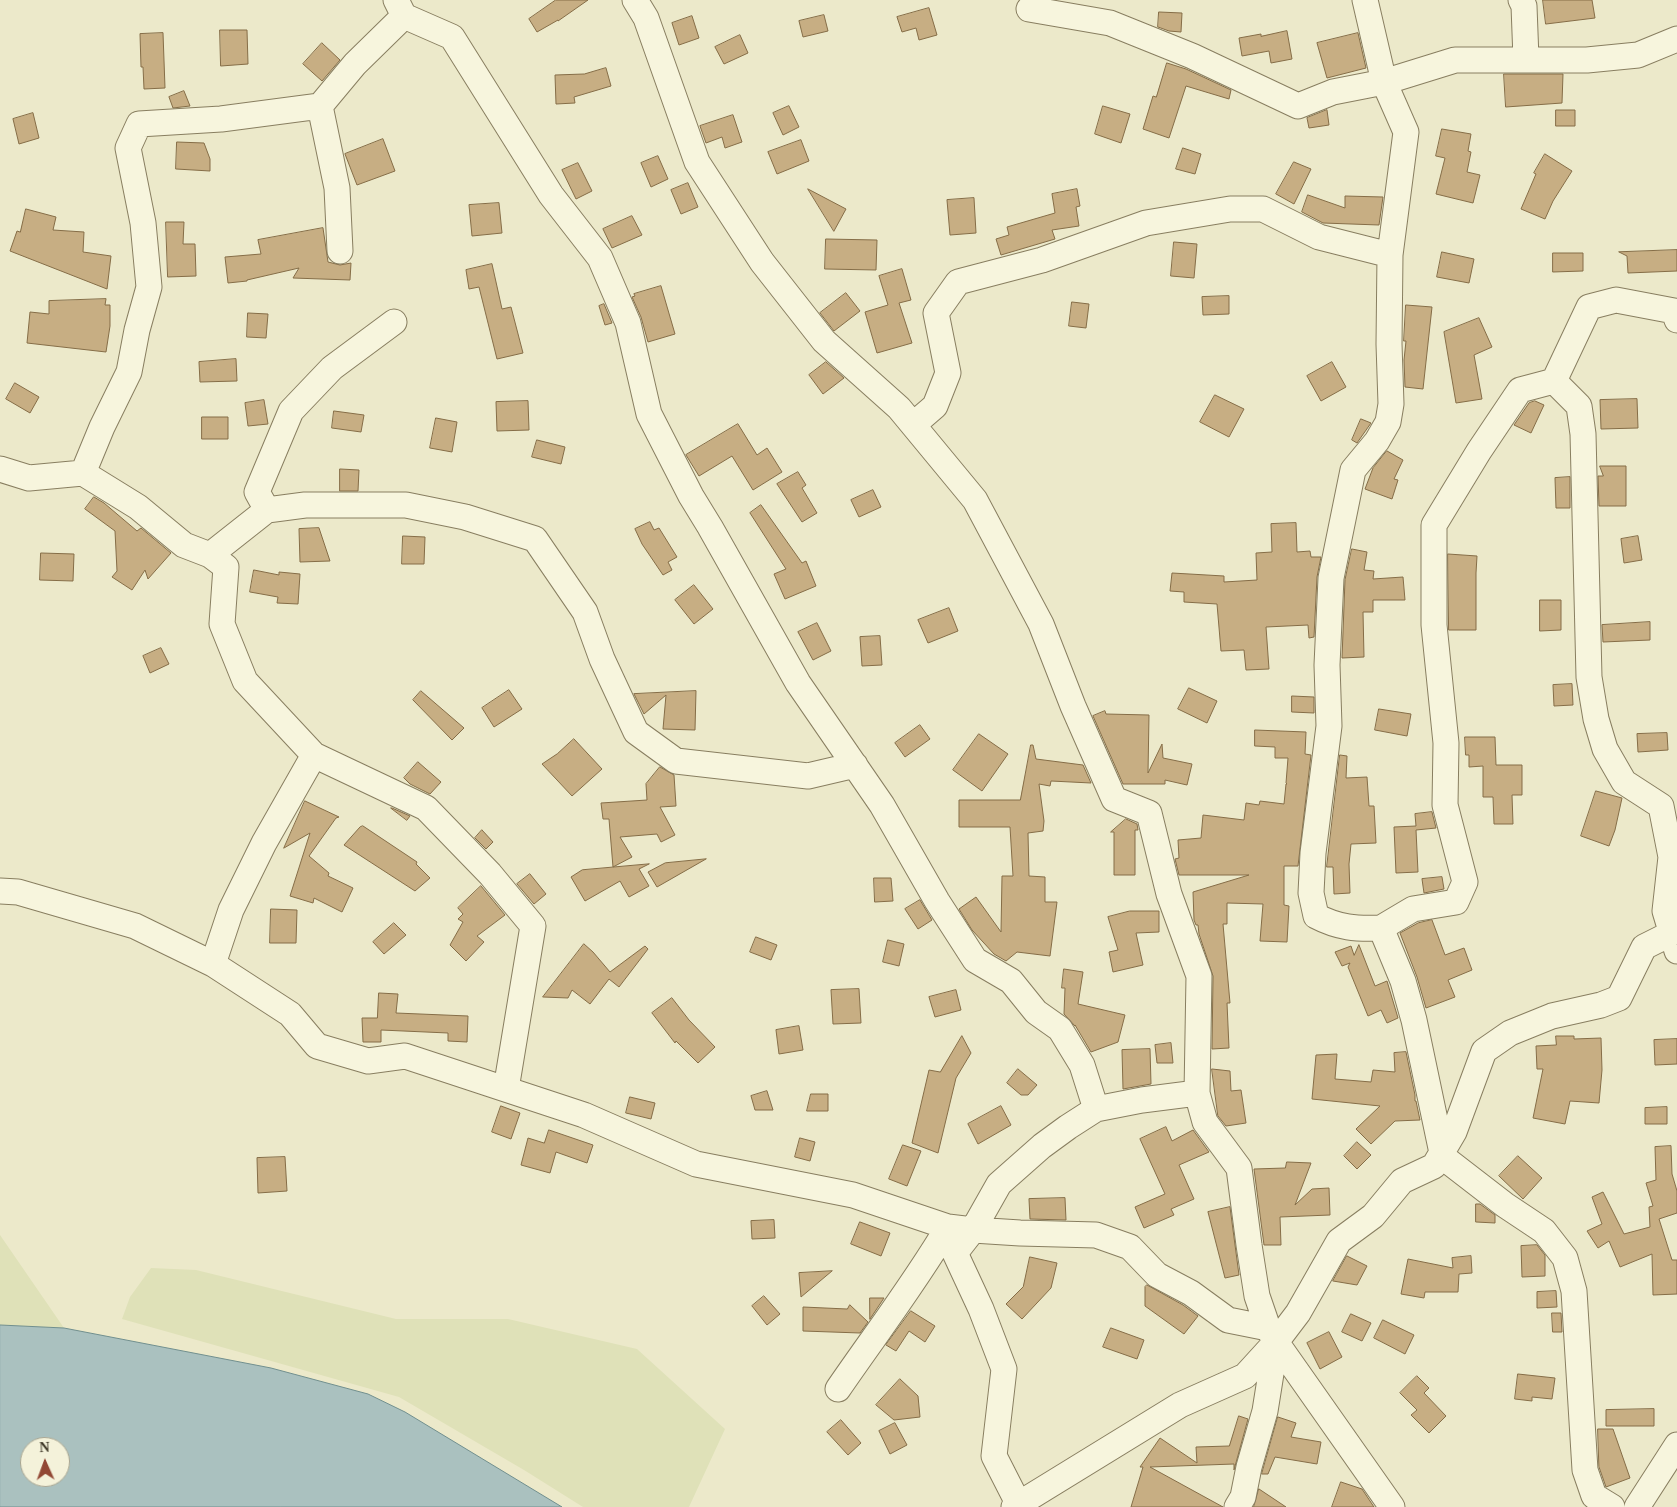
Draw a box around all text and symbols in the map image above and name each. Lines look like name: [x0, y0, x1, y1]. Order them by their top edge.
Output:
north arrow: [20, 1437, 70, 1487]
text: N: [39, 1440, 50, 1455]

